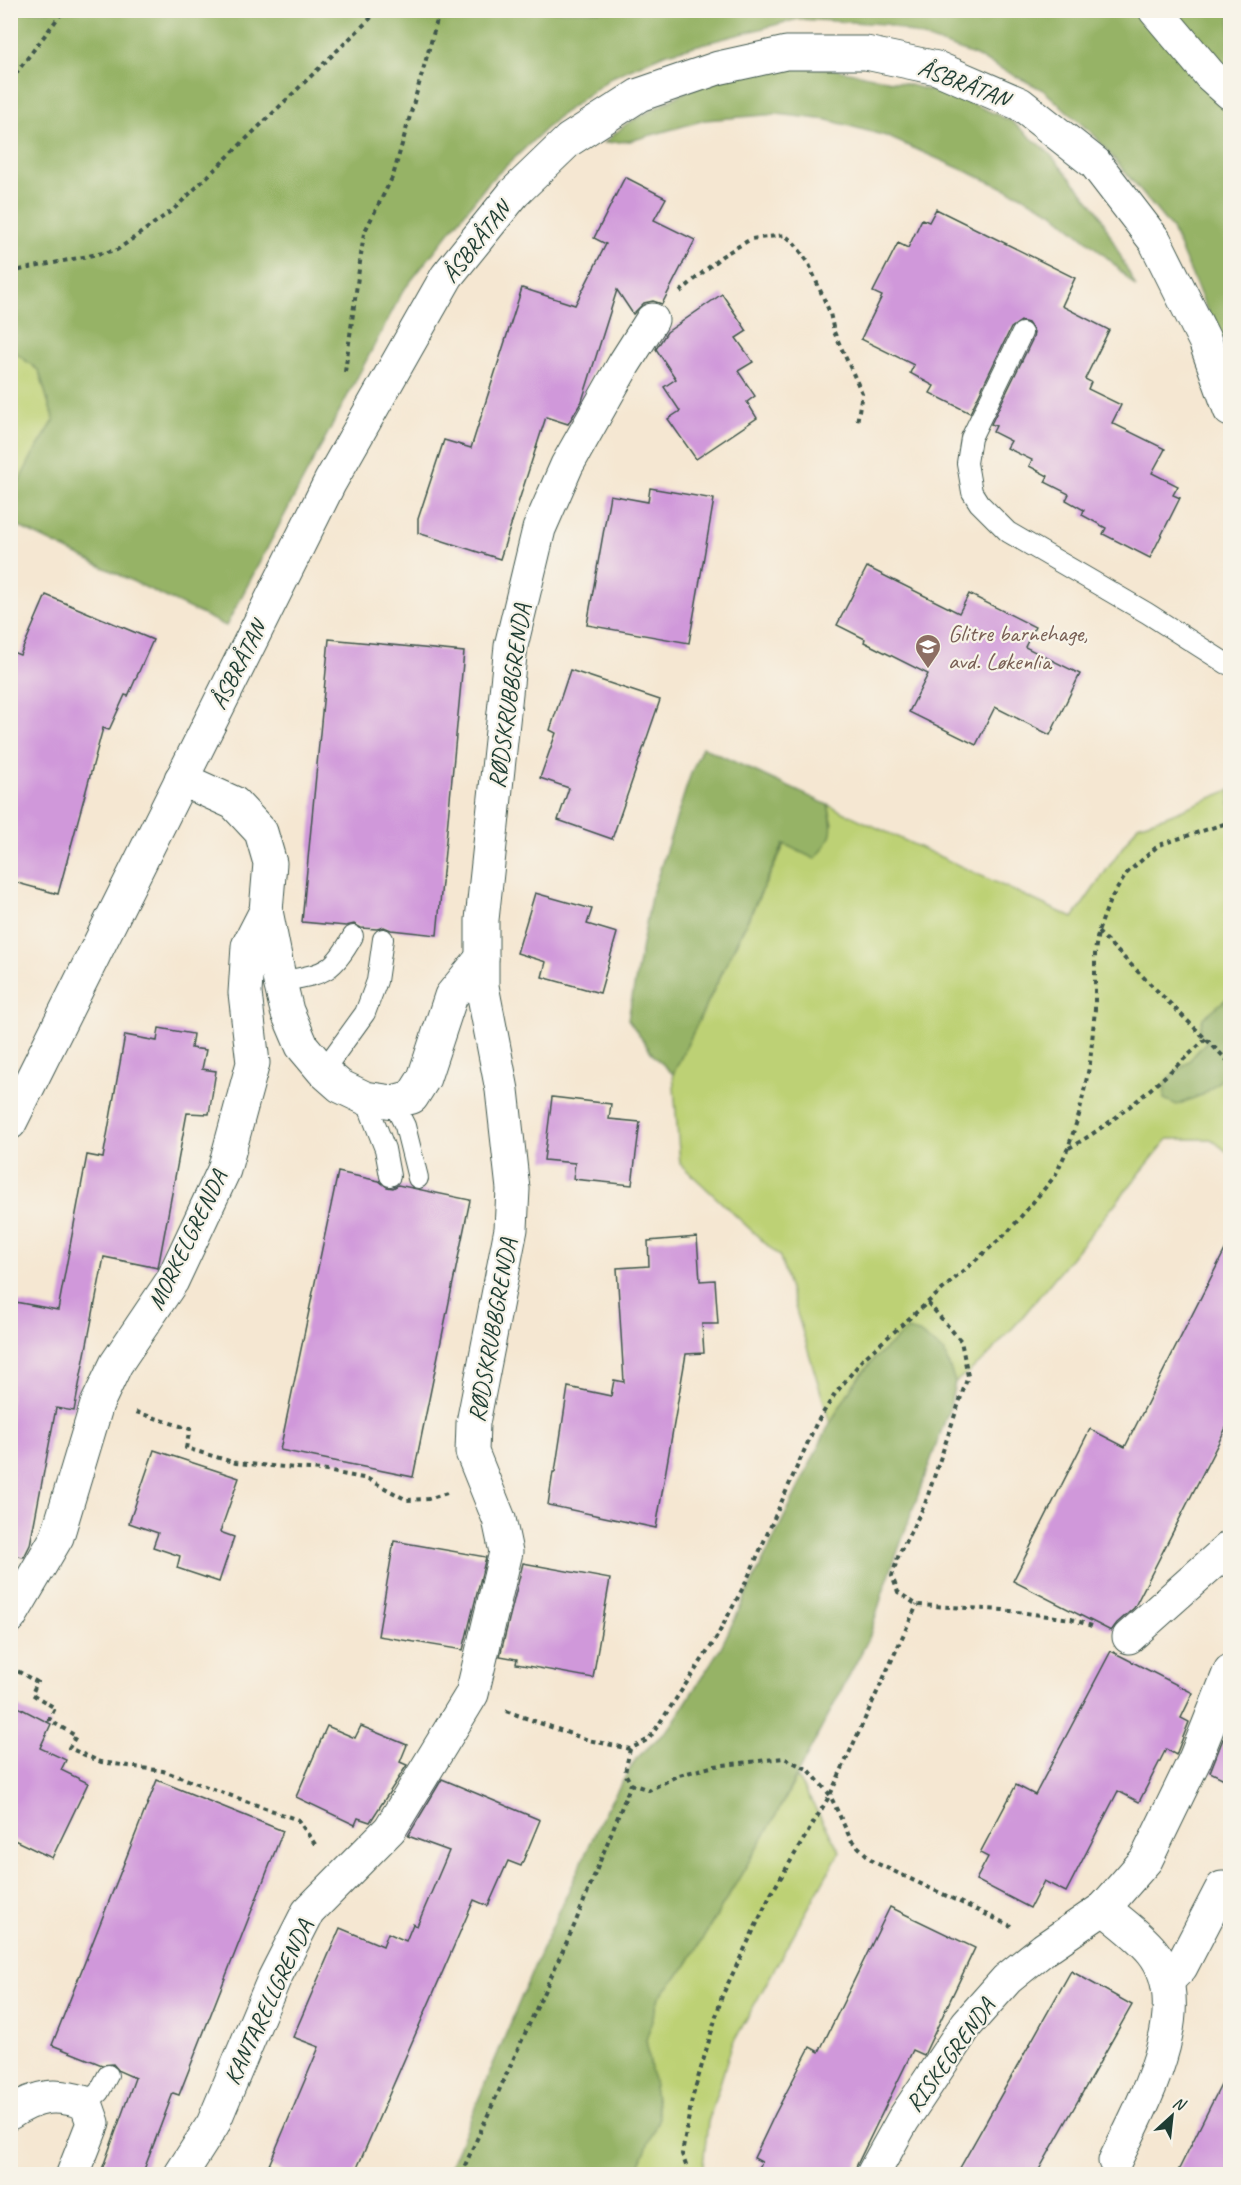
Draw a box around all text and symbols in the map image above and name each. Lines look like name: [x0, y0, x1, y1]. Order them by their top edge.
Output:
street label: ÅSBRÅTAN: [914, 52, 1017, 115]
street label: ÅSBRÅTAN: [435, 193, 519, 289]
street label: RØDSKRUBBGRENDA: [481, 601, 537, 790]
street label: ÅSBRÅTAN: [203, 613, 274, 714]
place label: Glitre barnehage, avd. Løkenlia: [948, 618, 1088, 676]
school or university icon: Glitre barnehage, avd. Løkenlia: [913, 632, 943, 670]
street label: MORKELGRENDA: [140, 1164, 234, 1315]
street label: RØDSKRUBBGRENDA: [461, 1235, 523, 1424]
street label: KANTARELLGRENDA: [217, 1914, 320, 2089]
street label: RISKEGRENDA: [899, 1991, 1002, 2118]
north arrow: [1142, 2086, 1202, 2146]
text: N: [1169, 2092, 1190, 2116]

